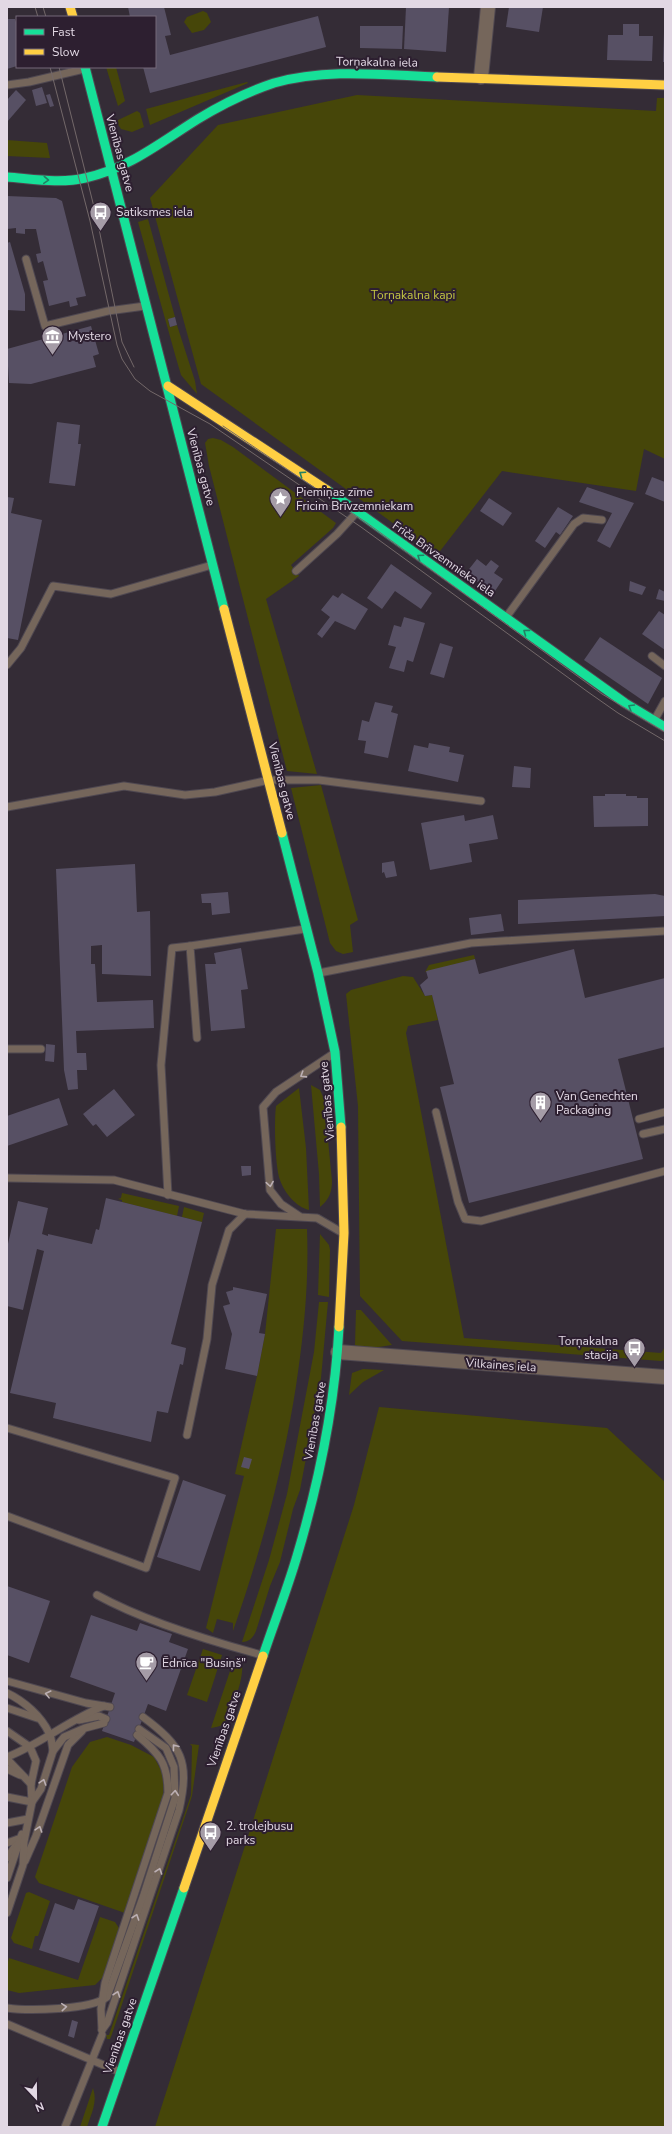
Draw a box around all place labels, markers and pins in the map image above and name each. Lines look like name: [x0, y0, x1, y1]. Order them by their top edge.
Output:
bus stop icon: Satiksmes iela: [87, 199, 113, 232]
place label: Satiksmes iela: [116, 204, 193, 220]
museum icon: Mystero: [40, 323, 66, 356]
place label: Mystero: [68, 328, 112, 344]
place label: Piemiņas zīme Fricim Brīvzemniekam: [296, 484, 413, 514]
place icon: Piemiņas zīme Fricim Brīvzemniekam: [267, 486, 293, 519]
place label: Van Genechten Packaging: [555, 1088, 638, 1118]
building icon: Van Genechten Packaging: [528, 1090, 554, 1123]
place label: Torņakalna stacija: [559, 1333, 618, 1363]
bus stop icon: Torņakalna stacija: [621, 1335, 647, 1368]
cafe icon: Ēdnīca "Busiņš": [134, 1650, 160, 1683]
place label: Ēdnīca "Busiņš": [162, 1655, 246, 1671]
place label: 2. trolejbusu parks: [226, 1818, 293, 1848]
bus stop icon: 2. trolejbusu parks: [198, 1820, 224, 1853]

